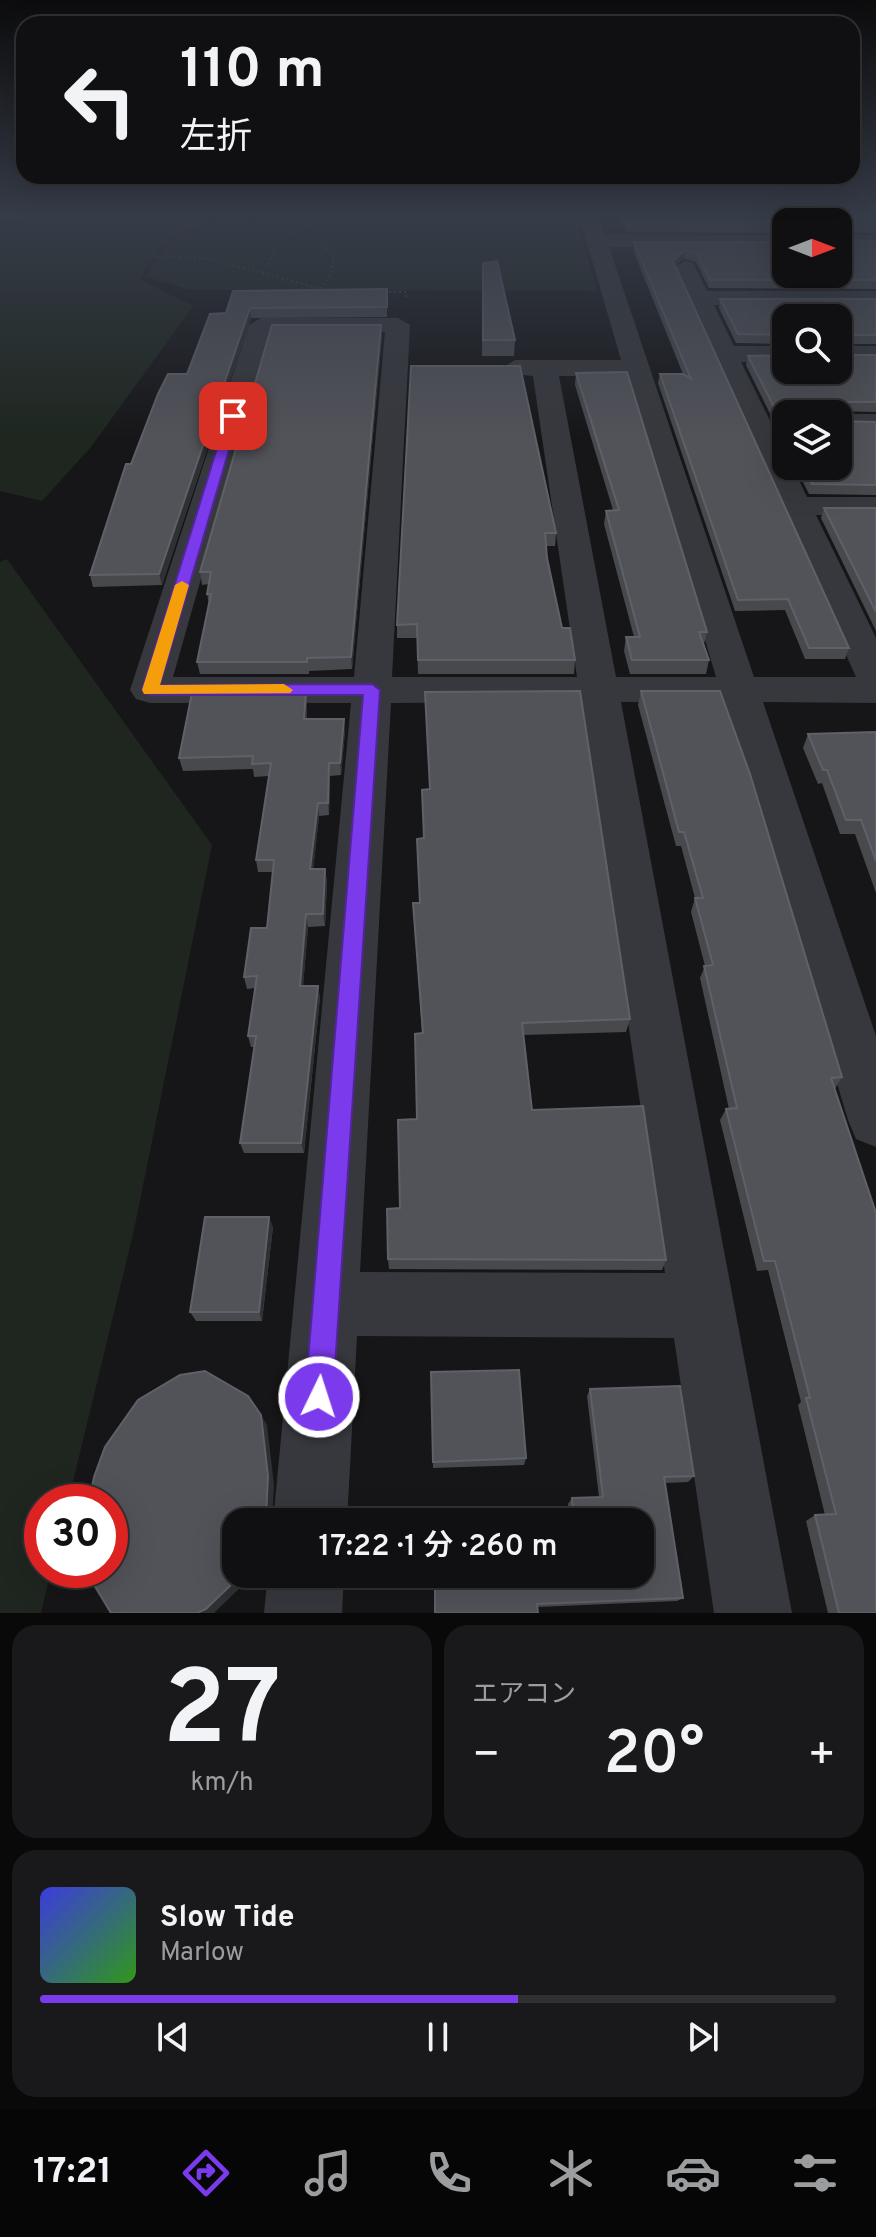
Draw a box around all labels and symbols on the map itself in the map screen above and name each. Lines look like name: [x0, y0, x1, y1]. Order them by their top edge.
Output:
north arrow: [772, 208, 852, 288]
pin: [199, 382, 267, 450]
position arrow: [277, 1355, 361, 1439]
speed limit sign: 30: [24, 1484, 128, 1588]

